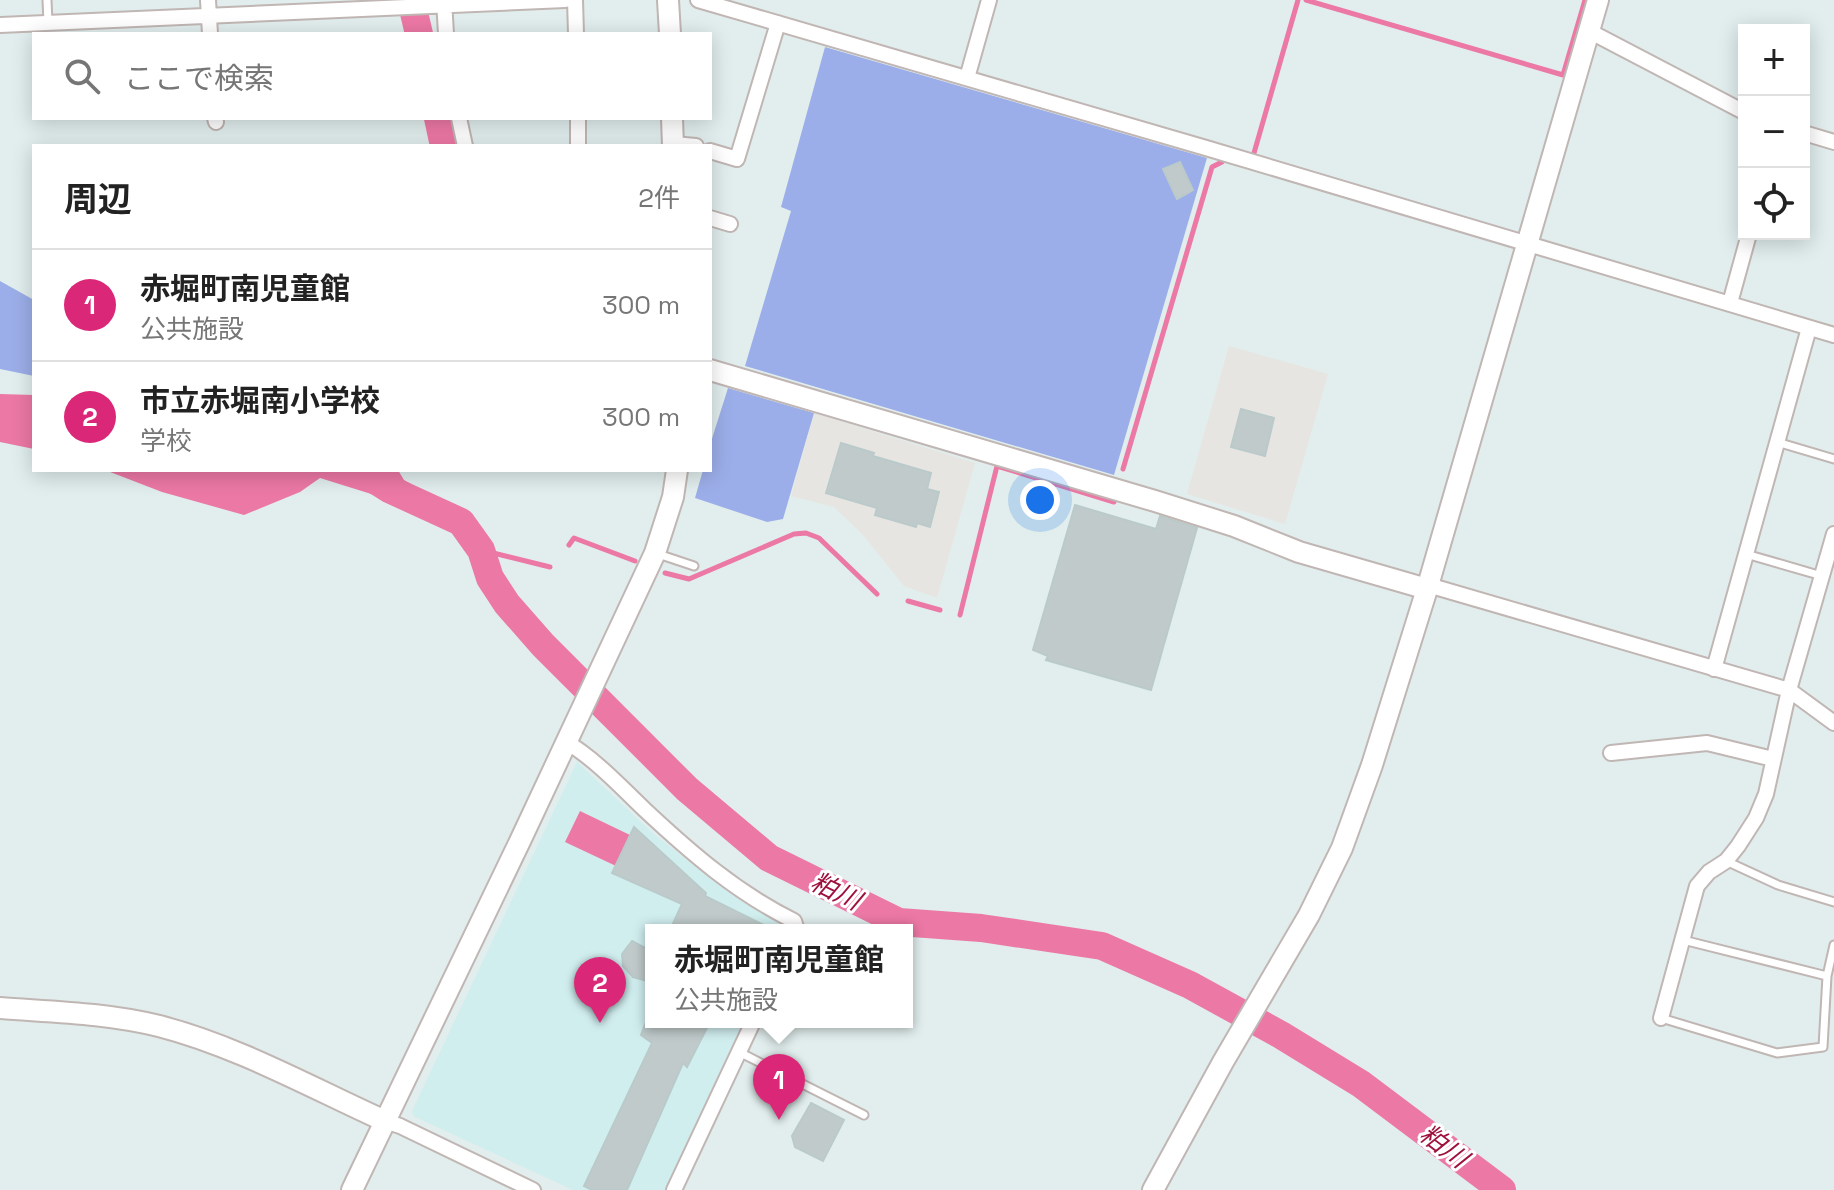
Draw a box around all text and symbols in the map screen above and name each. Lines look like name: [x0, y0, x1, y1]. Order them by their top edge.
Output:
map controls: [1738, 24, 1810, 240]
button: +: [1738, 24, 1810, 96]
search box: [32, 32, 712, 120]
icon: search: [60, 54, 104, 98]
text: ここで検索: [124, 59, 274, 98]
button: −: [1738, 96, 1810, 168]
button: locate: [1738, 168, 1810, 240]
text: 周辺: [64, 178, 132, 221]
text: 2件: [638, 181, 680, 215]
text: 赤堀町南児童館: [140, 269, 350, 308]
text: 1: [84, 288, 96, 322]
text: 300 m: [602, 288, 680, 322]
text: 公共施設: [140, 312, 244, 346]
text: 市立赤堀南小学校: [140, 381, 380, 420]
text: 2: [82, 400, 98, 434]
text: 300 m: [602, 400, 680, 434]
text: 学校: [140, 424, 192, 458]
your location: [1020, 480, 1060, 520]
water label: 粕川: [805, 864, 870, 919]
popup: [645, 924, 913, 1028]
text: 赤堀町南児童館: [674, 940, 884, 979]
pin: 2: [574, 957, 626, 1023]
text: 公共施設: [674, 983, 778, 1017]
pin: 1: [753, 1054, 805, 1120]
water label: 粕川: [1413, 1117, 1477, 1177]

